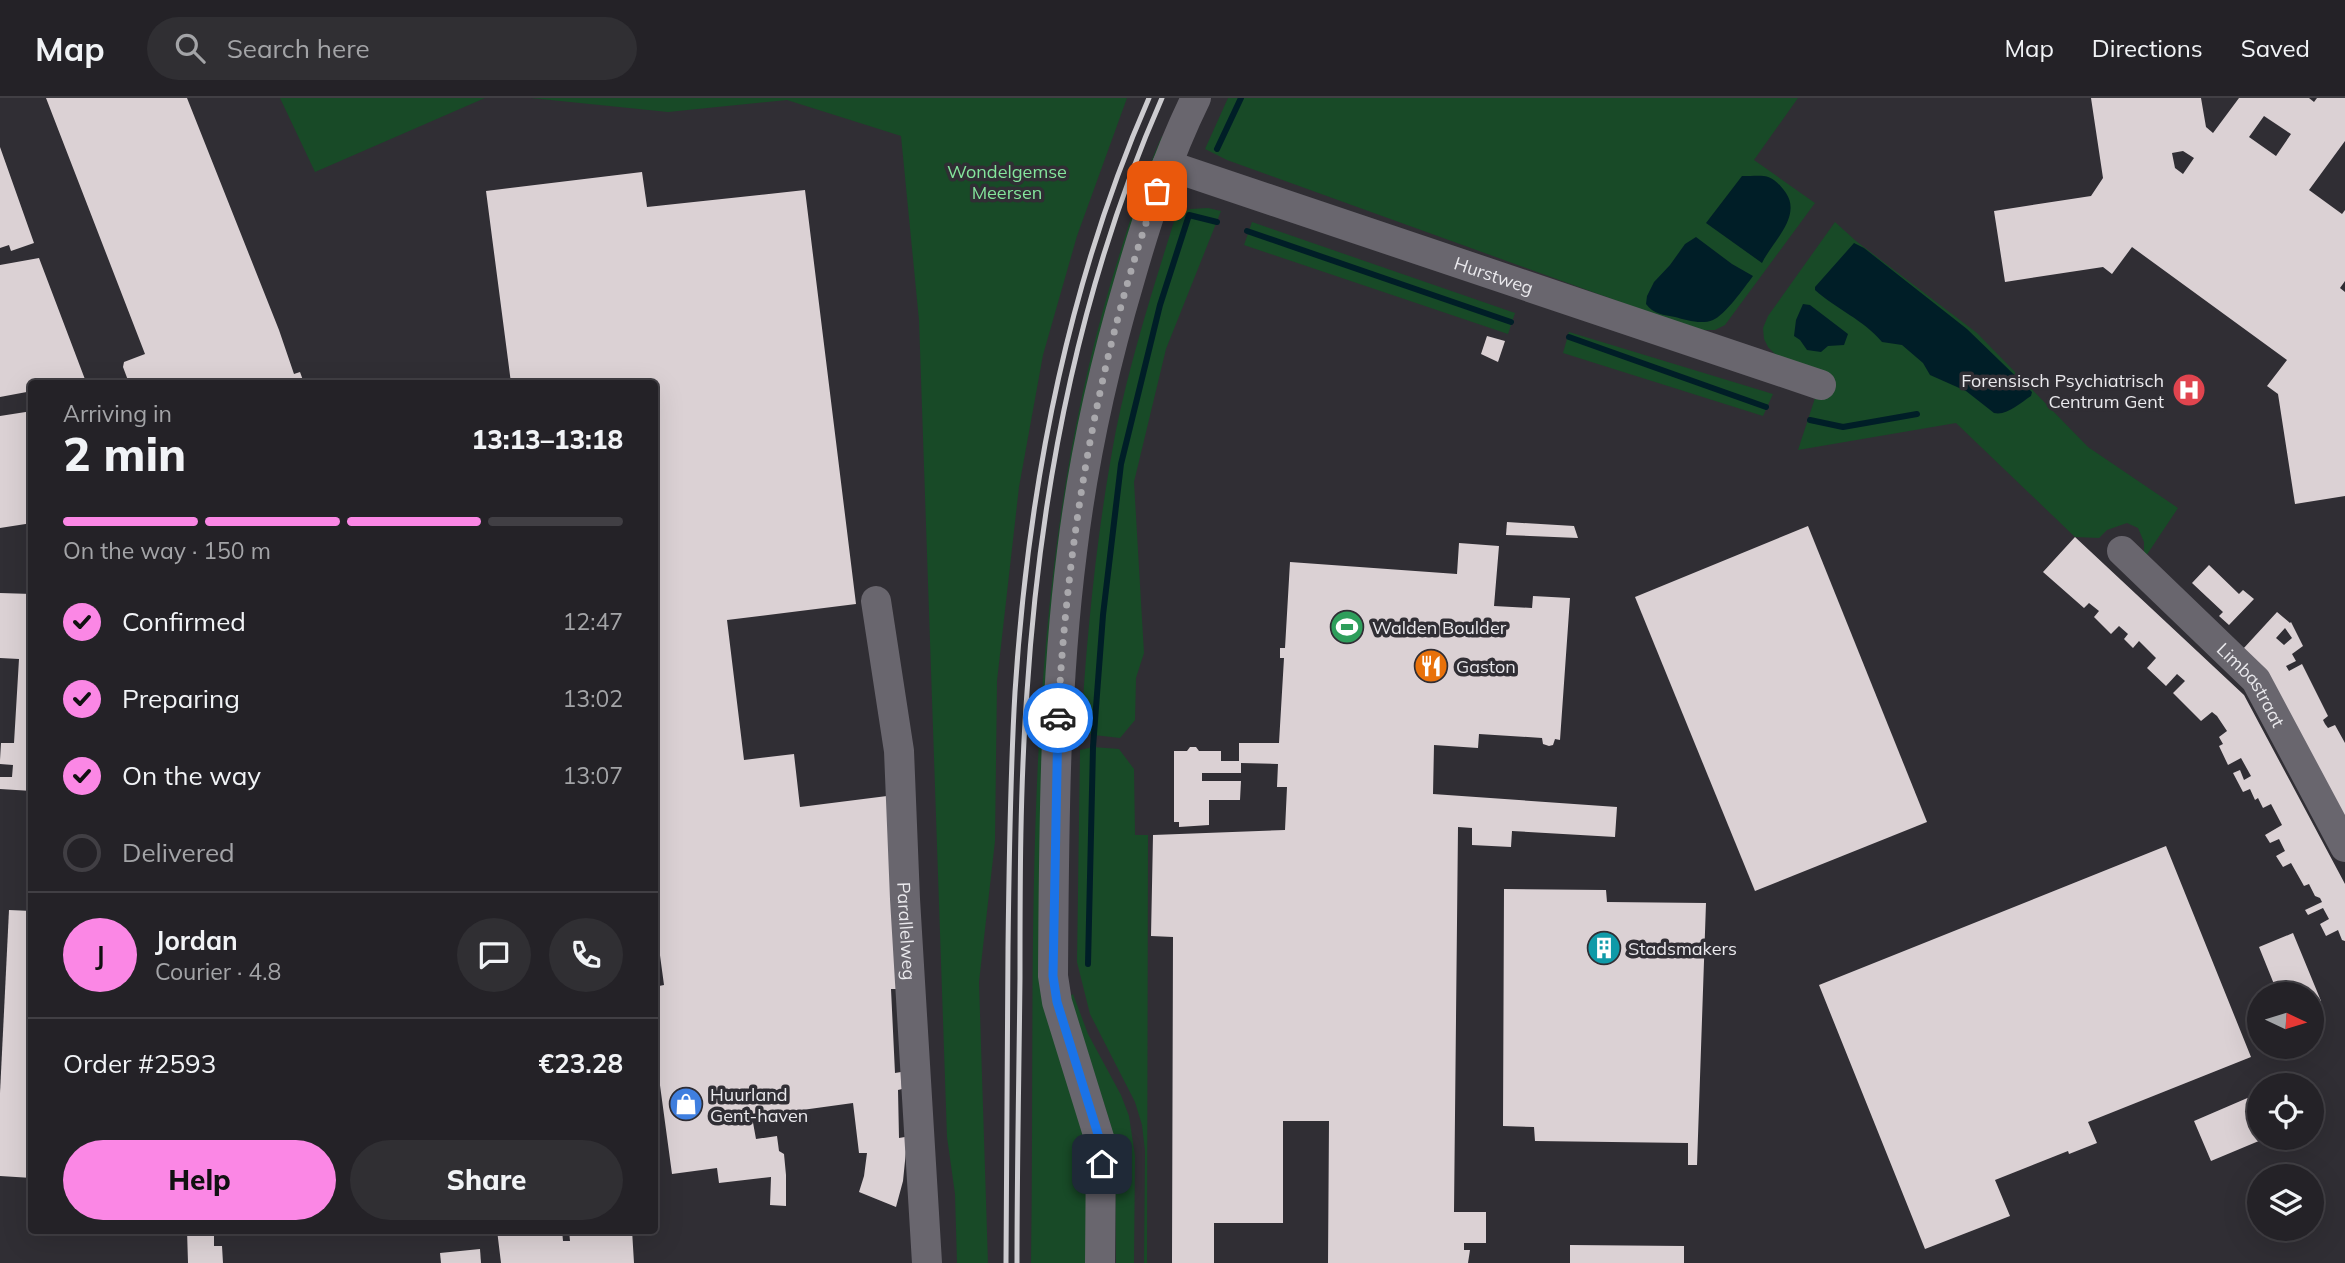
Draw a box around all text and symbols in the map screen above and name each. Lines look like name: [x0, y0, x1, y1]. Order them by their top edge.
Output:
search box: [147, 17, 637, 80]
text: Map: [35, 28, 105, 69]
icon: search: [171, 29, 209, 67]
text: Search here: [227, 32, 370, 65]
text: Map: [2004, 33, 2054, 63]
text: Directions: [2092, 33, 2203, 63]
text: Saved: [2241, 33, 2310, 63]
park label: Wondelgemse Meersen: [947, 160, 1067, 204]
pin: [1127, 161, 1187, 221]
icon: bag: [1138, 172, 1176, 210]
street label: Hurstweg: [1451, 251, 1537, 299]
place label: Forensisch Psychiatrisch Centrum Gent: [1961, 369, 2164, 413]
hospital icon: Forensisch Psychiatrisch Centrum Gent: [2170, 371, 2208, 409]
text: Arriving in: [63, 399, 172, 428]
text: 13:13–13:18: [472, 423, 623, 456]
text: 2 min: [63, 425, 186, 483]
text: On the way · 150 m: [63, 536, 271, 565]
icon: check: [63, 603, 101, 641]
text: Confirmed: [122, 605, 246, 638]
text: 12:47: [563, 607, 623, 636]
sports icon: Walden Boulder: [1328, 608, 1366, 646]
place label: Walden Boulder: [1372, 616, 1507, 639]
street label: Limbastraat: [2212, 637, 2290, 731]
restaurant icon: Gaston: [1412, 647, 1450, 685]
place label: Gaston: [1456, 655, 1516, 678]
icon: check: [63, 680, 101, 718]
text: Preparing: [122, 682, 240, 715]
courier: [1023, 683, 1093, 753]
text: 13:02: [563, 684, 623, 713]
icon: car: [1039, 699, 1077, 737]
icon: check: [63, 757, 101, 795]
text: On the way: [122, 759, 261, 792]
text: 13:07: [563, 761, 623, 790]
text: Delivered: [122, 836, 235, 869]
street label: Parallelweg: [893, 882, 921, 981]
button: chat: [457, 918, 531, 992]
button: phone: [549, 918, 623, 992]
text: Jordan: [155, 924, 238, 957]
building icon: Stadsmakers: [1585, 929, 1623, 967]
place label: Stadsmakers: [1628, 937, 1737, 960]
text: J: [95, 939, 105, 972]
text: Courier · 4.8: [155, 957, 281, 986]
north arrow: [2247, 982, 2324, 1059]
map controls: [2247, 982, 2324, 1241]
text: Order #2593: [63, 1047, 216, 1080]
text: €23.28: [539, 1047, 623, 1080]
button: locate: [2247, 1073, 2324, 1150]
place label: Huurland Gent-haven: [710, 1083, 808, 1127]
shop icon: Huurland Gent-haven: [667, 1085, 705, 1123]
pin: [1072, 1134, 1132, 1194]
button: Help: [63, 1140, 336, 1220]
button: Share: [350, 1140, 623, 1220]
icon: home: [1083, 1145, 1121, 1183]
button: layers: [2247, 1164, 2324, 1241]

